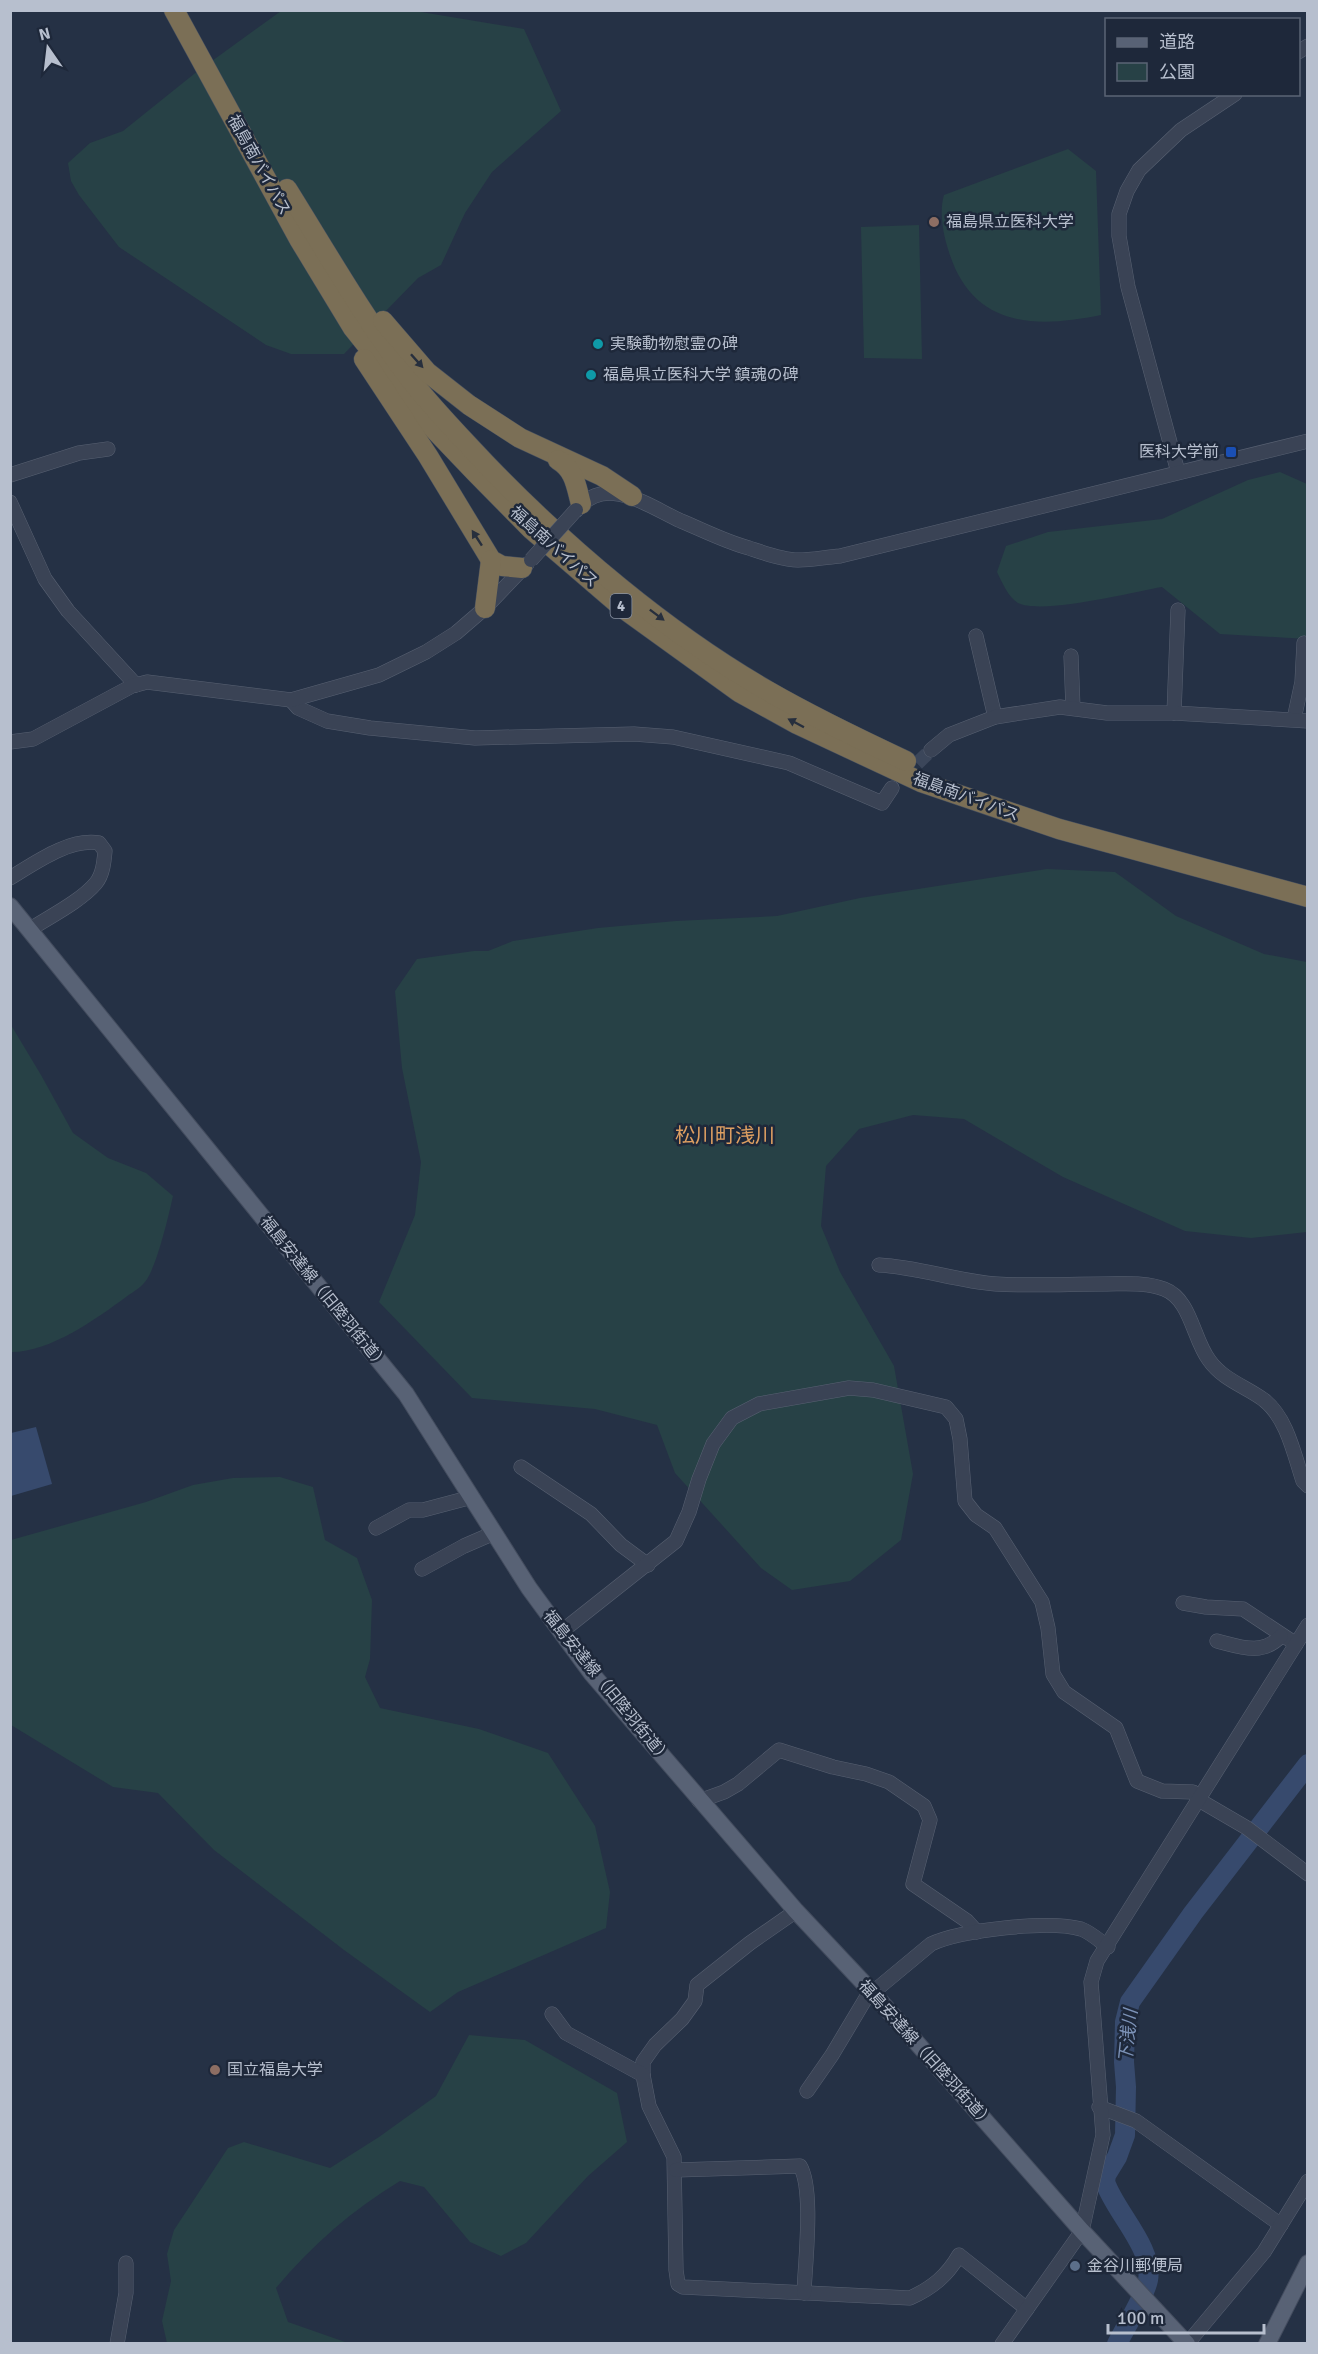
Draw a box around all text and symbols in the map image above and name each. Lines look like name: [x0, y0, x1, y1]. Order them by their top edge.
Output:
north arrow: [18, 18, 78, 78]
legend: [1105, 18, 1300, 96]
text: N: [37, 23, 52, 45]
text: 道路: [1159, 31, 1195, 53]
text: 公園: [1159, 61, 1195, 83]
street label: 福島南バイパス: [223, 111, 295, 219]
place label: 福島県立医科大学: [946, 212, 1074, 232]
marker: 福島県立医科大学: [927, 215, 941, 229]
place label: 実験動物慰霊の碑: [610, 334, 738, 354]
marker: 実験動物慰霊の碑: [591, 337, 605, 351]
one-way arrow: [410, 354, 424, 368]
place label: 福島県立医科大学 鎮魂の碑: [603, 365, 799, 385]
marker: 福島県立医科大学 鎮魂の碑: [584, 368, 598, 382]
place label: 医科大学前: [1139, 442, 1219, 462]
marker: 医科大学前: [1224, 445, 1238, 459]
street label: 福島南バイパス: [506, 502, 602, 592]
one-way arrow: [471, 530, 482, 546]
road number: 4: [610, 594, 632, 618]
one-way arrow: [649, 608, 664, 620]
one-way arrow: [787, 719, 805, 729]
street label: 福島南バイパス: [910, 769, 1022, 825]
district label: 松川町浅川: [675, 1123, 775, 1148]
street label: 福島安達線（旧陸羽街道）: [256, 1212, 392, 1374]
street label: 福島安達線（旧陸羽街道）: [539, 1606, 675, 1768]
street label: 福島安達線（旧陸羽街道）: [854, 1976, 998, 2132]
water label: 下浅川: [1114, 2006, 1142, 2064]
place label: 国立福島大学: [227, 2060, 323, 2080]
marker: 国立福島大学: [208, 2063, 222, 2077]
place label: 金谷川郵便局: [1087, 2256, 1183, 2276]
marker: 金谷川郵便局: [1068, 2259, 1082, 2273]
scale bar: [1108, 2297, 1264, 2335]
text: 100 m: [1117, 2307, 1164, 2329]

